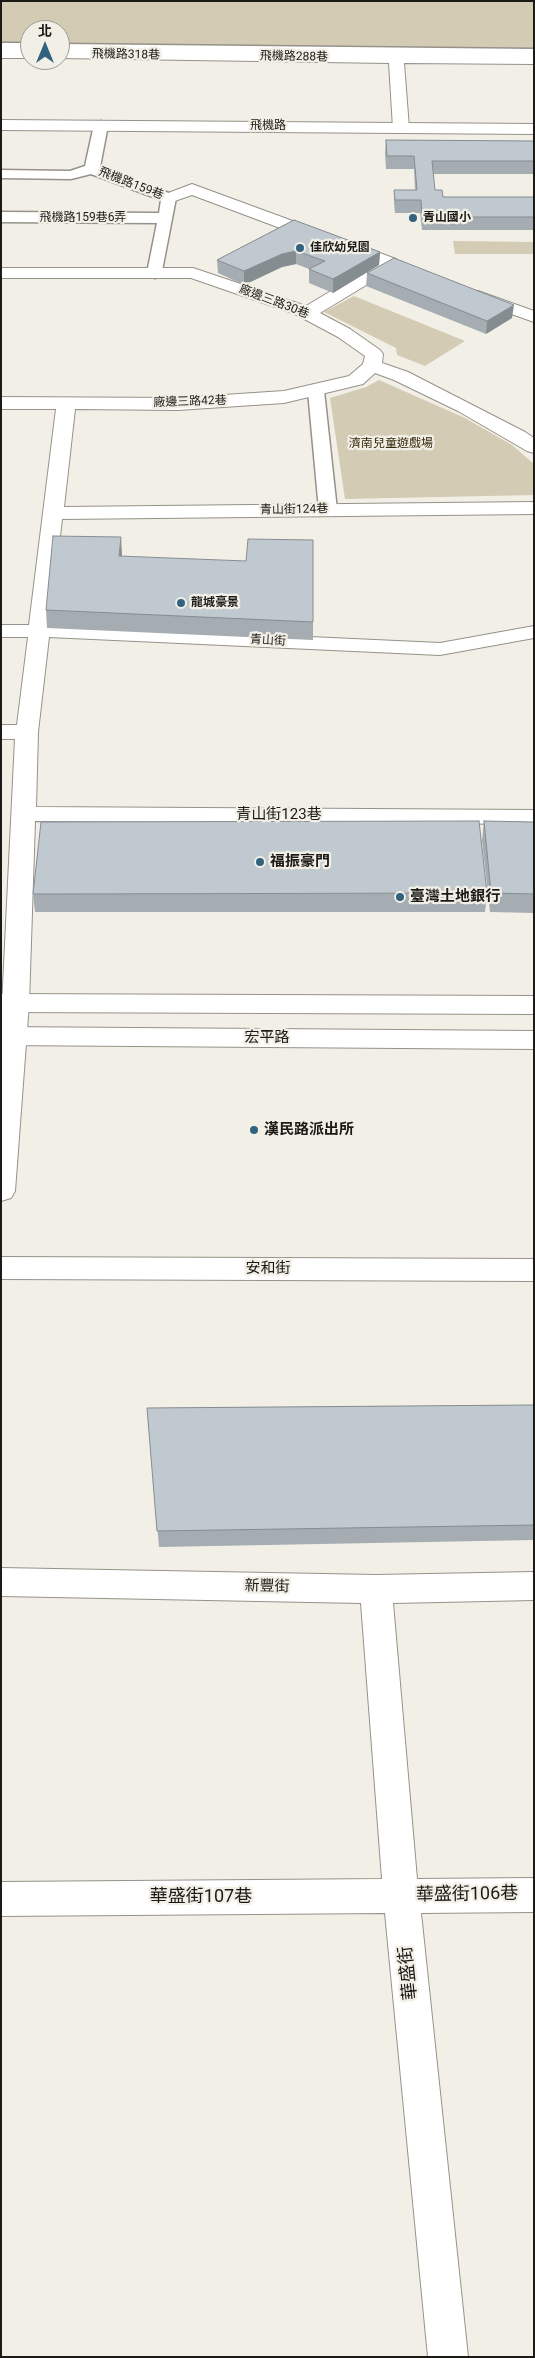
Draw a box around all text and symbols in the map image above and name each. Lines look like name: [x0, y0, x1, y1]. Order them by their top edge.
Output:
north arrow: [20, 20, 70, 70]
text: 北: [38, 23, 52, 39]
street label: 飛機路318巷: [92, 47, 160, 63]
street label: 飛機路288巷: [260, 49, 328, 65]
street label: 飛機路: [250, 119, 286, 133]
street label: 飛機路159巷: [97, 165, 165, 203]
street label: 飛機路159巷6弄: [40, 211, 126, 225]
place label: 青山國小: [423, 211, 471, 225]
marker: 青山國小: [407, 212, 419, 224]
place label: 佳欣幼兒園: [310, 241, 370, 255]
marker: 佳欣幼兒園: [294, 242, 306, 254]
street label: 廠邊三路30巷: [237, 282, 311, 322]
street label: 廠邊三路42巷: [153, 394, 227, 410]
park label: 濟南兒童遊戲場: [349, 437, 433, 451]
street label: 青山街124巷: [260, 502, 328, 518]
place label: 龍城豪景: [191, 596, 239, 610]
marker: 龍城豪景: [175, 597, 187, 609]
street label: 青山街: [250, 633, 286, 649]
street label: 青山街123巷: [236, 806, 322, 824]
place label: 福振豪門: [270, 853, 330, 871]
marker: 福振豪門: [254, 856, 266, 868]
place label: 臺灣土地銀行: [410, 888, 500, 906]
marker: 臺灣土地銀行: [394, 891, 406, 903]
street label: 宏平路: [245, 1029, 289, 1047]
place label: 漢民路派出所: [264, 1121, 354, 1139]
marker: 漢民路派出所: [248, 1124, 260, 1136]
street label: 安和街: [246, 1260, 290, 1278]
street label: 新豐街: [244, 1578, 290, 1596]
street label: 華盛街106巷: [416, 1883, 518, 1907]
street label: 華盛街107巷: [150, 1886, 252, 1908]
street label: 華盛街: [395, 1945, 423, 2001]

